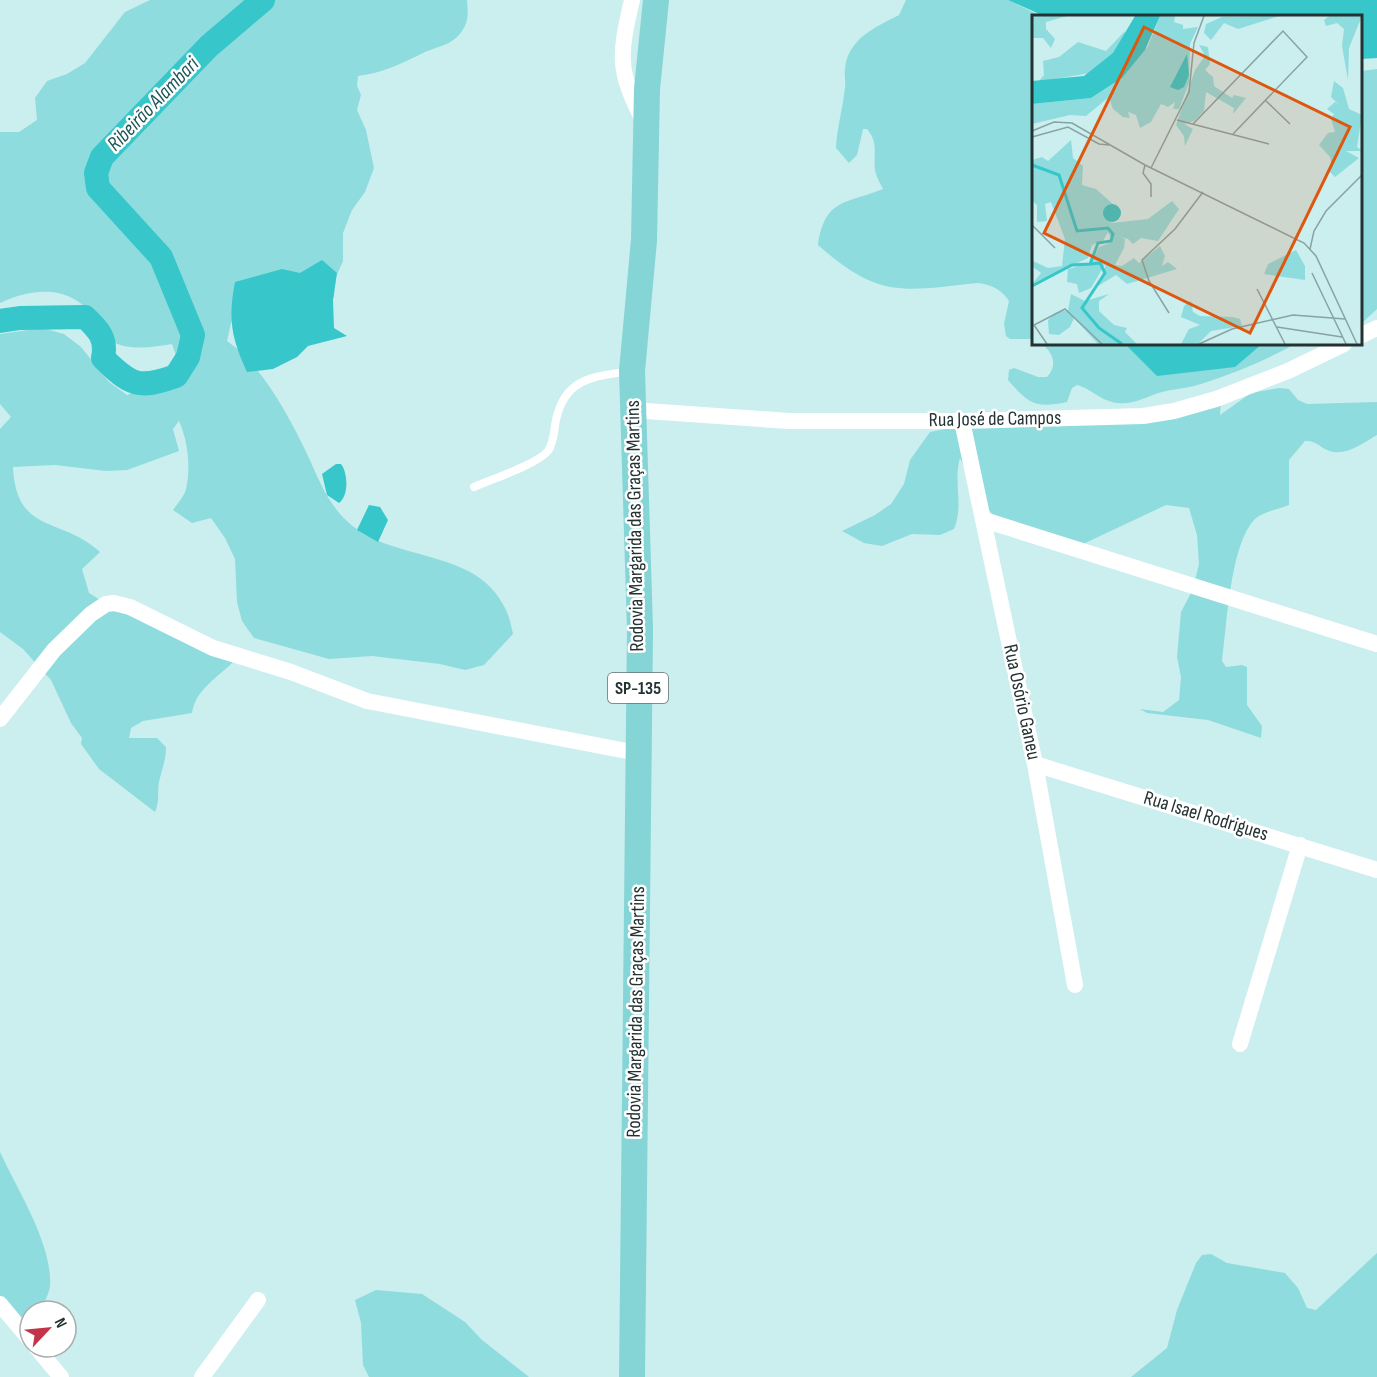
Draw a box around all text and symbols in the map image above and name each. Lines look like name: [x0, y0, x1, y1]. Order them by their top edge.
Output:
inset map: [1032, 15, 1362, 345]
water label: Ribeirão Alambari: [102, 51, 205, 156]
street label: Rodovia Margarida das Graças Martins: [621, 400, 649, 652]
street label: Rua José de Campos: [929, 406, 1061, 432]
street label: Rua Osório Ganeu: [998, 642, 1046, 762]
road number: SP-135: [608, 673, 668, 703]
street label: Rua Isael Rodrigues: [1141, 786, 1271, 846]
street label: Rodovia Margarida das Graças Martins: [622, 886, 650, 1138]
north arrow: [18, 1299, 78, 1359]
text: N: [50, 1315, 71, 1331]

